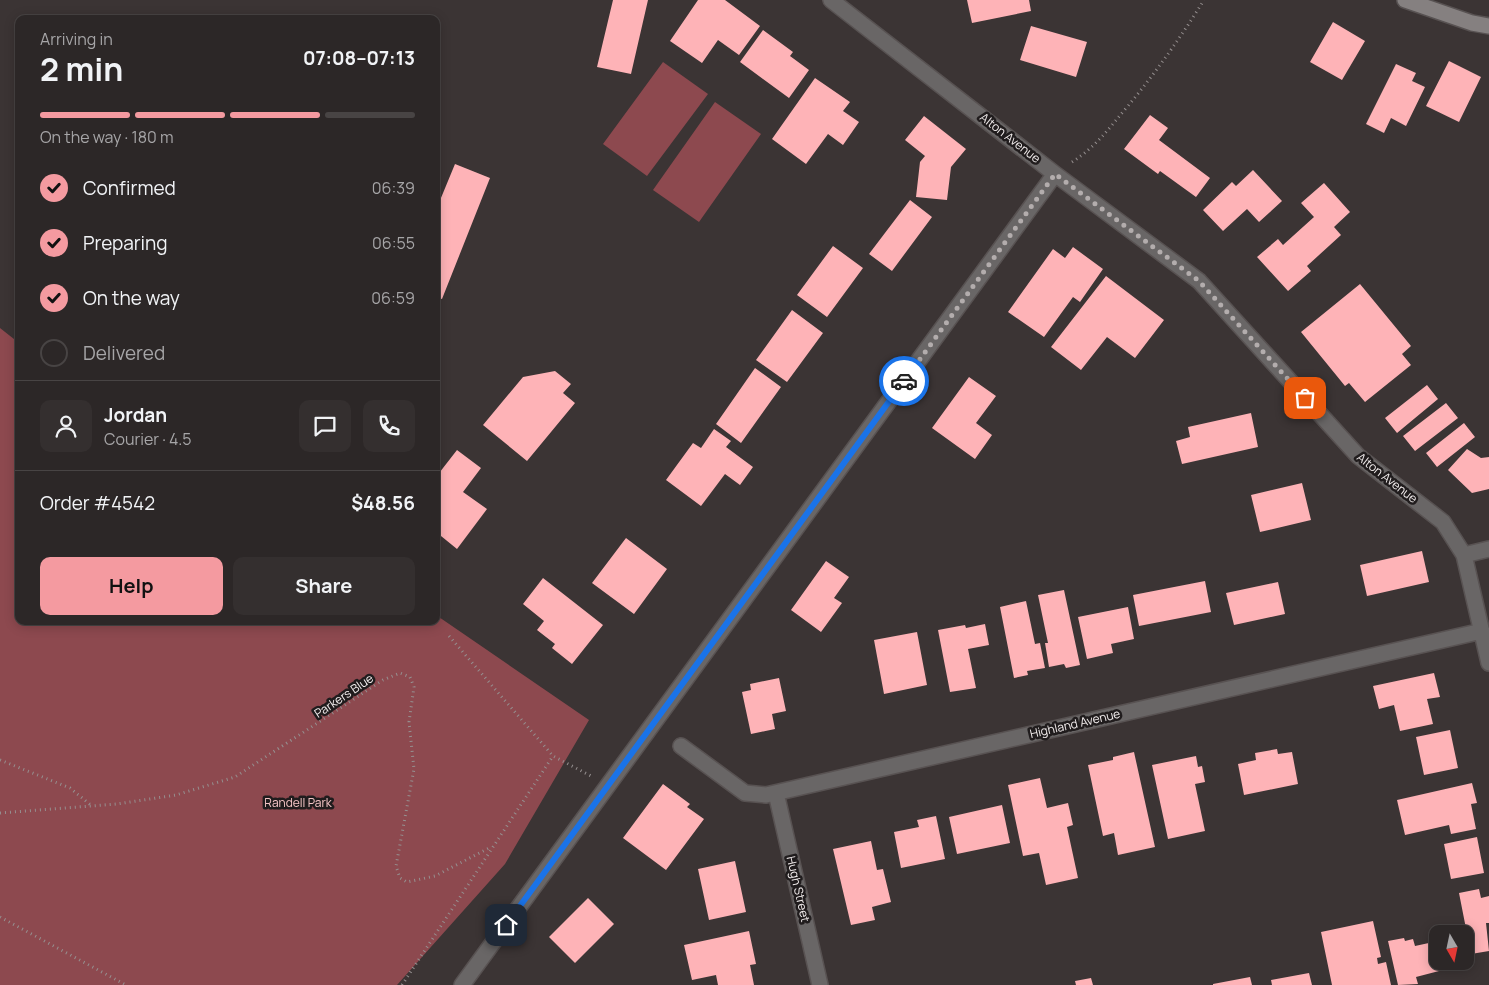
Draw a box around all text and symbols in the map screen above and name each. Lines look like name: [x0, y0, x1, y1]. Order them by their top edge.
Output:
text: Arriving in: [40, 28, 113, 50]
text: 07:08–07:13: [303, 45, 415, 71]
text: 2 min: [40, 47, 123, 91]
street label: Alton Avenue: [976, 109, 1044, 167]
text: On the way · 180 m: [40, 126, 173, 148]
icon: check: [40, 174, 68, 202]
text: Confirmed: [83, 175, 176, 201]
text: 06:39: [372, 177, 415, 199]
icon: check: [40, 229, 68, 257]
text: Preparing: [83, 230, 168, 256]
text: 06:55: [372, 232, 415, 254]
icon: check: [40, 284, 68, 312]
text: On the way: [83, 285, 180, 311]
text: 06:59: [371, 287, 415, 309]
text: Delivered: [83, 340, 165, 366]
courier: [879, 356, 929, 406]
icon: car: [890, 367, 918, 395]
pin: [1284, 377, 1326, 419]
icon: bag: [1291, 384, 1319, 412]
button: person: [40, 400, 92, 452]
button: chat: [299, 400, 351, 452]
button: phone: [363, 400, 415, 452]
text: Jordan: [104, 402, 167, 428]
text: Courier · 4.5: [104, 428, 191, 450]
street label: Alton Avenue: [1353, 449, 1421, 507]
text: Order #4542: [40, 490, 155, 516]
text: $48.56: [351, 490, 415, 516]
button: Help: [40, 557, 223, 615]
button: Share: [233, 557, 415, 615]
street label: Parkers Blue: [311, 670, 377, 722]
street label: Highland Avenue: [1028, 705, 1122, 742]
park label: Randell Park: [264, 794, 333, 811]
street label: Hugh Street: [783, 854, 814, 924]
pin: [485, 904, 527, 946]
icon: home: [492, 911, 520, 939]
north arrow: [1429, 925, 1474, 970]
map controls: [1429, 925, 1474, 970]

